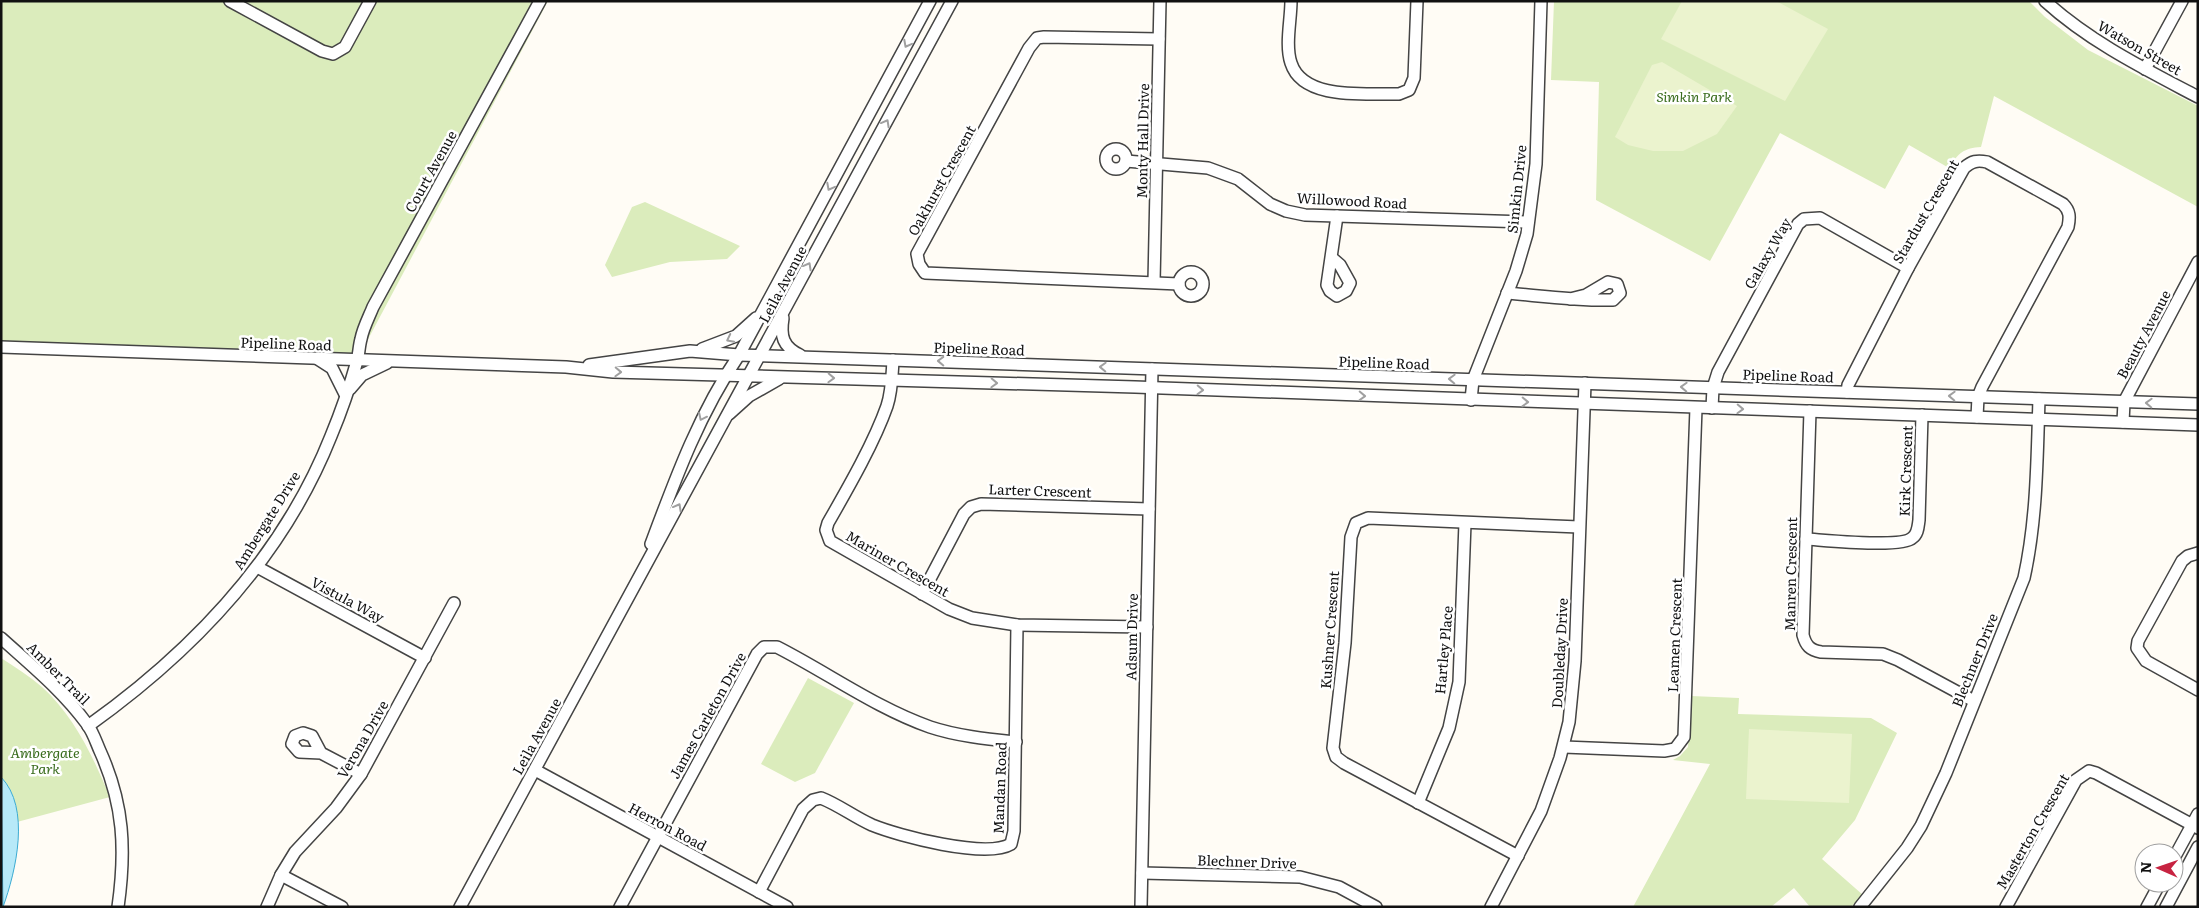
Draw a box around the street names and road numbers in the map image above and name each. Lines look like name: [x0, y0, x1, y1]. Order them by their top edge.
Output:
street label: Watson Street: [2094, 15, 2186, 79]
street label: Monty Hall Drive: [1131, 83, 1153, 199]
street label: Oakhurst Crescent: [902, 121, 980, 239]
street label: Court Avenue: [399, 126, 461, 216]
street label: Simkin Drive: [1501, 144, 1531, 234]
street label: Stardust Crescent: [1887, 155, 1963, 267]
street label: Willowood Road: [1296, 187, 1408, 213]
street label: Galaxy Way: [1739, 213, 1796, 292]
street label: Leila Avenue: [753, 242, 811, 326]
street label: Beauty Avenue: [2111, 286, 2175, 382]
street label: Pipeline Road: [240, 331, 332, 355]
street label: Pipeline Road: [933, 336, 1025, 360]
street label: Pipeline Road: [1338, 350, 1430, 374]
street label: Pipeline Road: [1742, 363, 1834, 387]
street label: Kirk Crescent: [1893, 425, 1917, 517]
street label: Ambergate Drive: [228, 467, 304, 573]
street label: Larter Crescent: [988, 478, 1092, 502]
street label: Manren Crescent: [1779, 516, 1801, 631]
street label: Mariner Crescent: [843, 525, 954, 601]
street label: Kushner Crescent: [1315, 570, 1343, 690]
street label: Vistula Way: [308, 571, 389, 627]
street label: Leamen Crescent: [1662, 577, 1686, 693]
street label: Adsum Drive: [1120, 593, 1142, 681]
street label: Doubleday Drive: [1546, 597, 1572, 709]
street label: Hartley Place: [1429, 605, 1457, 695]
street label: Blechner Drive: [1946, 610, 2002, 710]
street label: Amber Trail: [23, 637, 95, 709]
street label: James Carleton Drive: [664, 648, 750, 782]
street label: Leila Avenue: [507, 694, 565, 778]
street label: Verona Drive: [332, 696, 392, 782]
street label: Mandan Road: [987, 741, 1011, 835]
street label: Masterton Crescent: [1991, 769, 2073, 893]
street label: Herron Road: [625, 797, 711, 855]
street label: Blechner Drive: [1197, 849, 1297, 873]

